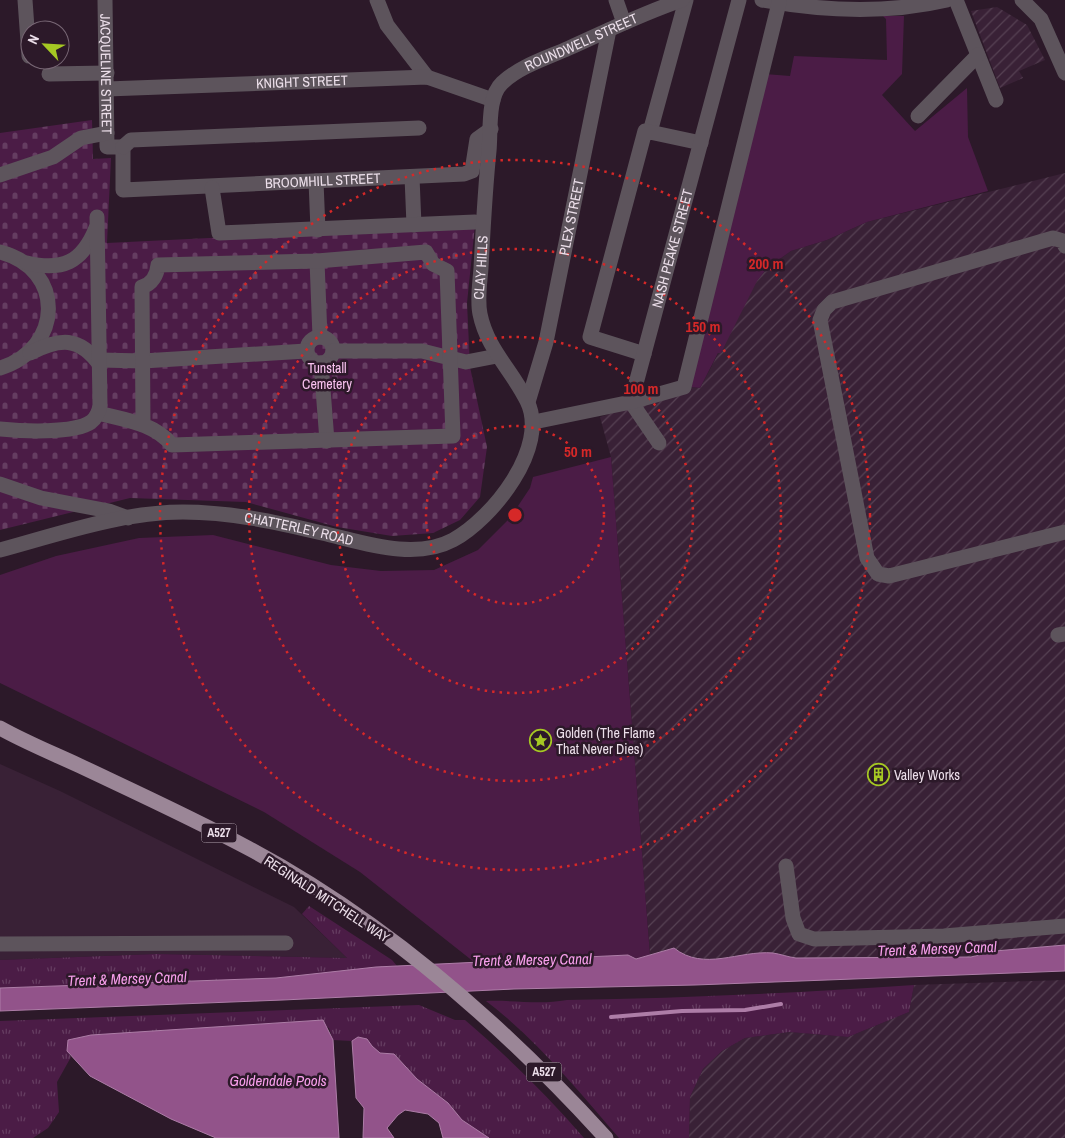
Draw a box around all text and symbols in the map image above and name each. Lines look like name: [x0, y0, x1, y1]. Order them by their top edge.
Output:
street label: ROUNDWELL STREET: [522, 9, 640, 75]
street label: JACQUELINE STREET: [96, 14, 116, 134]
north arrow: [20, 20, 70, 70]
text: N: [23, 32, 43, 47]
street label: KNIGHT STREET: [256, 71, 348, 92]
street label: BROOMHILL STREET: [265, 169, 381, 192]
street label: PLEX STREET: [555, 177, 588, 257]
street label: NASH PEAKE STREET: [648, 187, 697, 310]
street label: CLAY HILLS: [470, 235, 492, 300]
text: 200 m: [749, 253, 783, 274]
text: 150 m: [686, 316, 720, 337]
park label: Tunstall Cemetery: [302, 359, 352, 393]
text: 100 m: [624, 378, 658, 399]
text: 50 m: [564, 441, 592, 462]
centre of rings: [506, 506, 524, 524]
street label: CHATTERLEY ROAD: [243, 508, 355, 549]
place label: Golden (The Flame That Never Dies): [556, 724, 655, 758]
place icon: Golden (The Flame That Never Dies): [528, 729, 552, 753]
building icon: Valley Works: [866, 763, 890, 787]
place label: Valley Works: [894, 766, 960, 784]
road number: A527: [202, 824, 236, 842]
street label: REGINALD MITCHELL WAY: [261, 852, 394, 947]
water label: Trent & Mersey Canal: [877, 936, 997, 961]
water label: Trent & Mersey Canal: [472, 948, 592, 971]
water label: Trent & Mersey Canal: [67, 966, 187, 991]
road number: A527: [526, 1062, 562, 1082]
water label: Goldendale Pools: [229, 1070, 327, 1091]

